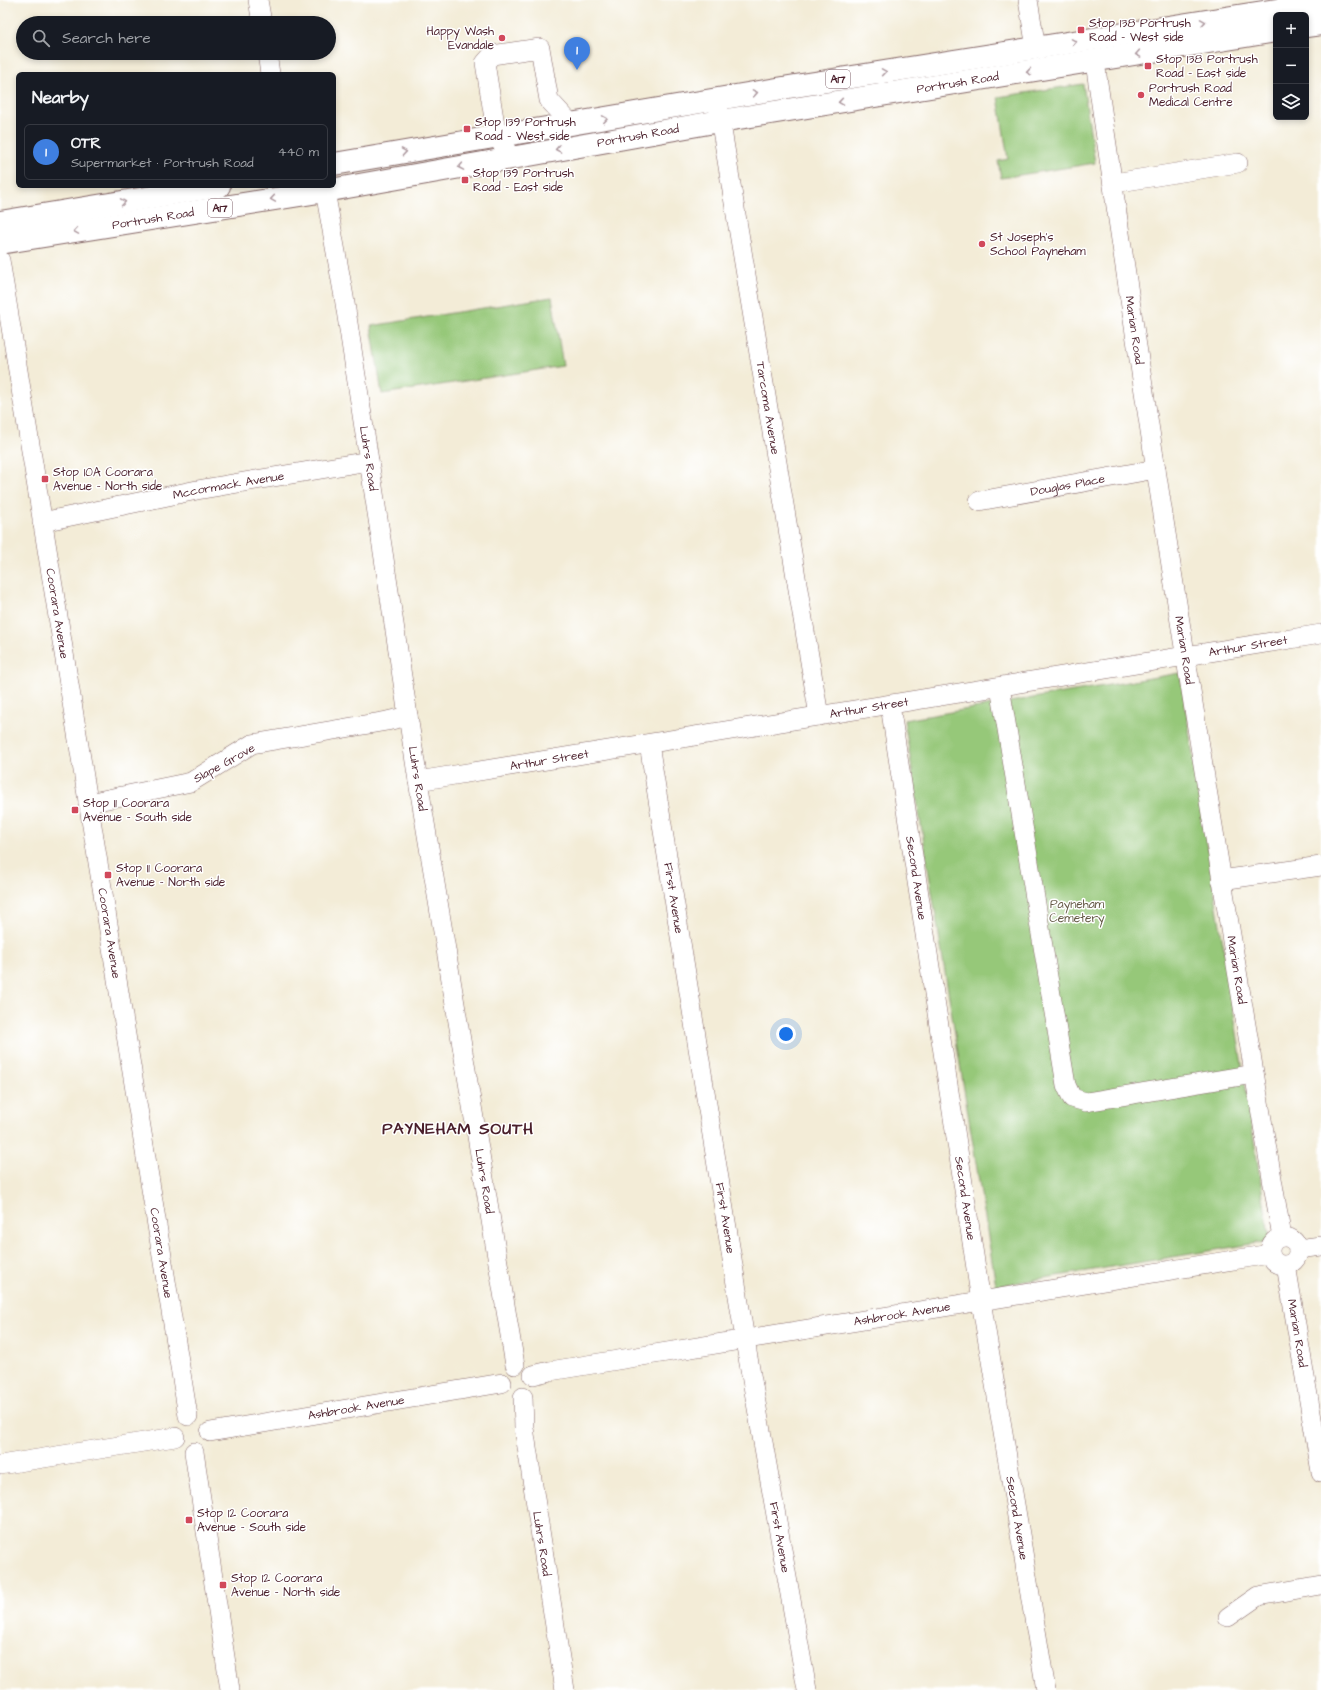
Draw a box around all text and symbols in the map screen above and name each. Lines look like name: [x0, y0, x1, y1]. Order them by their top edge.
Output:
map controls: [1273, 12, 1309, 120]
button: +: [1273, 12, 1309, 48]
place label: Stop 138 Portrush Road - West side: [1089, 15, 1191, 46]
search box: [16, 16, 336, 60]
one-way arrow: [1200, 18, 1206, 27]
place label: Happy Wash Evandale: [427, 23, 494, 54]
marker: Stop 138 Portrush Road - West side: [1076, 25, 1086, 35]
icon: search: [30, 27, 52, 49]
text: Search here: [62, 28, 151, 49]
marker: Happy Wash Evandale: [497, 33, 507, 43]
pin: 1: [564, 37, 590, 70]
one-way arrow: [1071, 38, 1078, 47]
button: −: [1273, 48, 1309, 84]
one-way arrow: [1135, 50, 1141, 58]
place label: Stop 138 Portrush Road - East side: [1156, 51, 1258, 82]
marker: Stop 138 Portrush Road - East side: [1143, 61, 1153, 71]
one-way arrow: [1026, 67, 1032, 76]
one-way arrow: [880, 68, 887, 77]
street label: Portrush Road: [915, 68, 1000, 98]
road number: A17: [826, 70, 850, 88]
place label: Portrush Road Medical Centre: [1149, 80, 1233, 111]
button: layers: [1273, 84, 1309, 120]
text: Nearby: [32, 86, 89, 110]
one-way arrow: [752, 89, 758, 98]
marker: Portrush Road Medical Centre: [1136, 90, 1146, 100]
one-way arrow: [838, 97, 844, 106]
place label: Stop 139 Portrush Road - West side: [475, 114, 576, 145]
one-way arrow: [602, 116, 608, 124]
street label: Portrush Road: [596, 120, 680, 152]
marker: Stop 139 Portrush Road - West side: [462, 124, 472, 134]
text: OTR: [71, 133, 101, 154]
text: 1: [45, 143, 47, 161]
text: 440 m: [278, 143, 319, 161]
one-way arrow: [555, 145, 561, 153]
one-way arrow: [400, 148, 407, 157]
text: Supermarket · Portrush Road: [71, 154, 254, 172]
one-way arrow: [457, 162, 464, 170]
place label: Stop 139 Portrush Road - East side: [473, 165, 574, 196]
marker: Stop 139 Portrush Road - East side: [460, 175, 470, 185]
one-way arrow: [270, 194, 276, 203]
one-way arrow: [120, 198, 126, 207]
road number: A17: [208, 199, 232, 217]
street label: Portrush Road: [111, 204, 195, 234]
one-way arrow: [72, 226, 79, 235]
place label: St Joseph's School Payneham: [990, 229, 1086, 261]
marker: St Joseph's School Payneham: [977, 239, 987, 249]
street label: Marian Road: [1120, 295, 1148, 366]
street label: Tarcoma Avenue: [751, 360, 784, 456]
street label: Luhrs Road: [355, 425, 382, 492]
place label: Stop 10A Coorara Avenue - North side: [53, 464, 163, 495]
street label: Mccormack Avenue: [171, 467, 286, 504]
street label: Douglas Place: [1029, 470, 1107, 501]
marker: Stop 10A Coorara Avenue - North side: [40, 474, 50, 484]
street label: Coorara Avenue: [41, 567, 73, 660]
street label: Marian Road: [1170, 615, 1198, 686]
street label: Arthur Street: [1207, 632, 1289, 661]
street label: Arthur Street: [828, 693, 910, 723]
street label: Slape Grove: [190, 739, 259, 787]
street label: Luhrs Road: [404, 745, 431, 812]
street label: Arthur Street: [509, 745, 590, 775]
place label: Stop 11 Coorara Avenue - South side: [83, 795, 192, 826]
marker: Stop 11 Coorara Avenue - South side: [70, 805, 80, 815]
street label: Second Avenue: [901, 835, 931, 922]
place label: Stop 11 Coorara Avenue - North side: [116, 860, 226, 891]
street label: First Avenue: [659, 861, 687, 935]
marker: Stop 11 Coorara Avenue - North side: [103, 870, 113, 880]
street label: Coorara Avenue: [93, 887, 125, 980]
park label: Payneham Cemetery: [1049, 896, 1105, 928]
street label: Marian Road: [1222, 935, 1250, 1005]
your location: [776, 1024, 796, 1044]
district label: PAYNEHAM SOUTH: [382, 1118, 534, 1140]
street label: Luhrs Road: [470, 1148, 498, 1215]
street label: Second Avenue: [950, 1155, 980, 1242]
street label: First Avenue: [711, 1181, 739, 1255]
street label: Coorara Avenue: [145, 1207, 177, 1300]
street label: Ashbrook Avenue: [852, 1298, 952, 1331]
street label: Marian Road: [1283, 1298, 1311, 1369]
street label: Ashbrook Avenue: [306, 1391, 406, 1424]
street label: Second Avenue: [1001, 1475, 1032, 1562]
street label: First Avenue: [765, 1501, 794, 1575]
place label: Stop 12 Coorara Avenue - South side: [197, 1505, 306, 1536]
street label: Luhrs Road: [528, 1510, 555, 1577]
marker: Stop 12 Coorara Avenue - South side: [184, 1515, 194, 1525]
place label: Stop 12 Coorara Avenue - North side: [231, 1570, 341, 1601]
marker: Stop 12 Coorara Avenue - North side: [218, 1580, 228, 1590]

